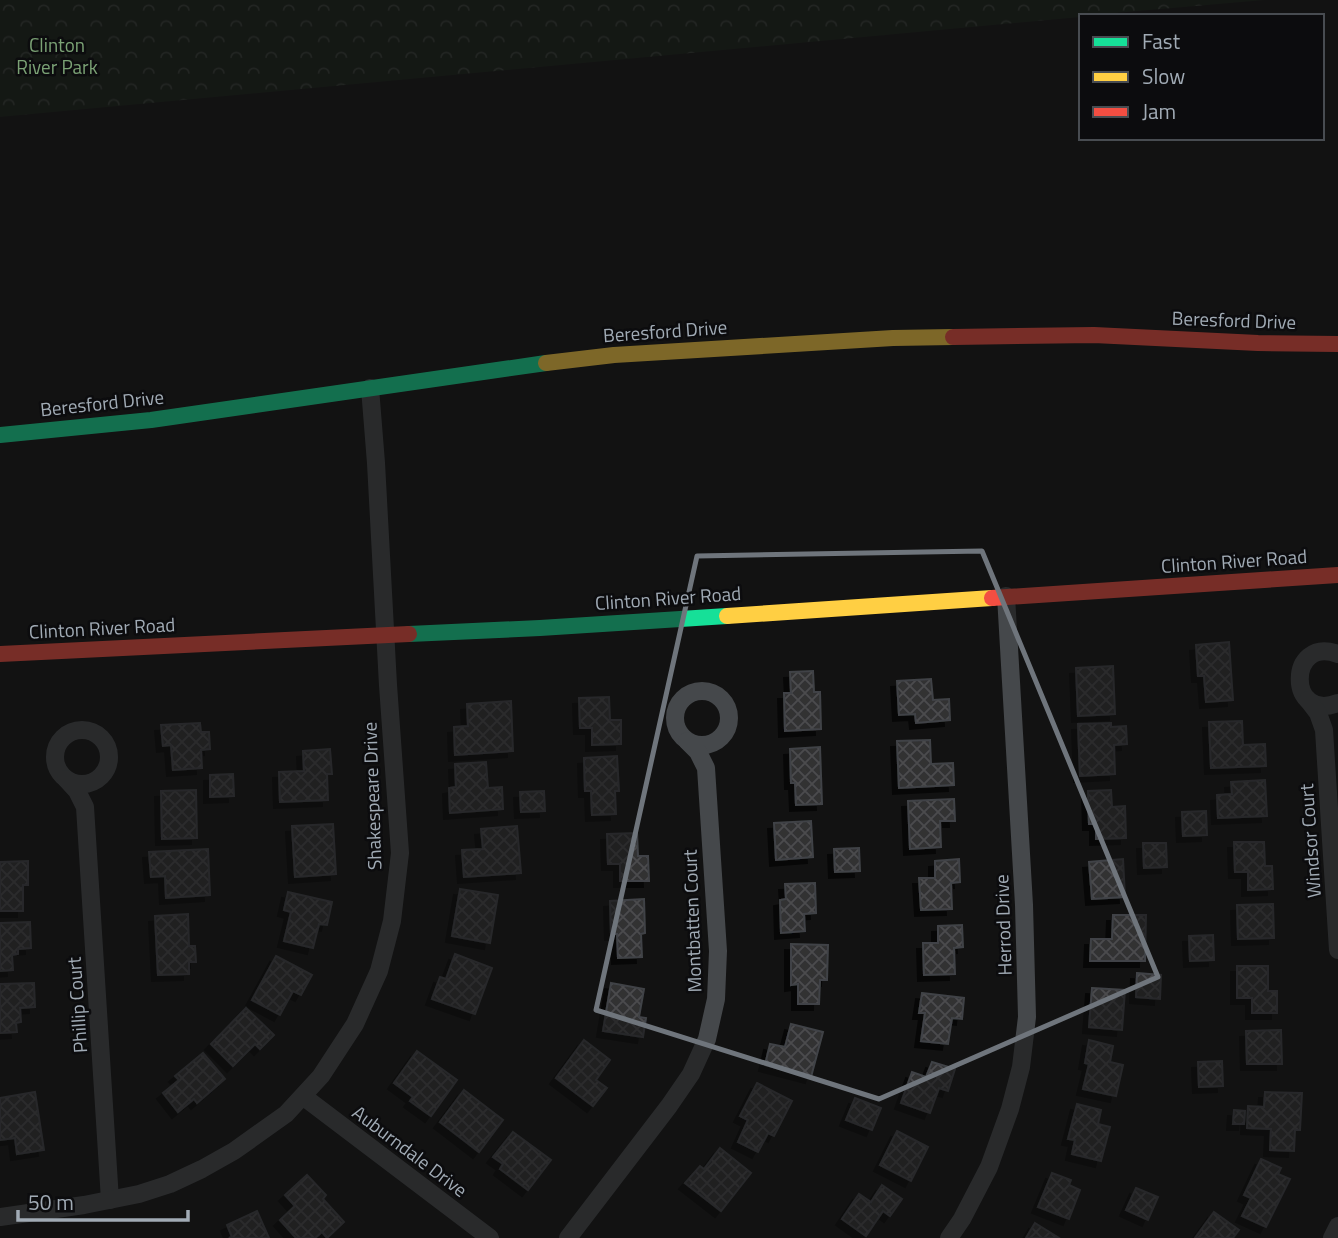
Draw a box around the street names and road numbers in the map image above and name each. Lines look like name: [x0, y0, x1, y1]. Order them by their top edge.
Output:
street label: Beresford Drive: [1171, 303, 1297, 336]
street label: Beresford Drive: [602, 312, 728, 349]
street label: Beresford Drive: [39, 382, 165, 423]
street label: Clinton River Road: [1160, 541, 1308, 580]
street label: Clinton River Road: [594, 578, 742, 617]
street label: Clinton River Road: [28, 609, 176, 646]
street label: Shakespeare Drive: [354, 721, 389, 871]
street label: Windsor Court: [1291, 783, 1328, 899]
street label: Montbatten Court: [675, 849, 708, 993]
street label: Herrod Drive: [986, 874, 1019, 976]
street label: Phillip Court: [59, 956, 94, 1054]
street label: Auburndale Drive: [347, 1098, 474, 1204]

